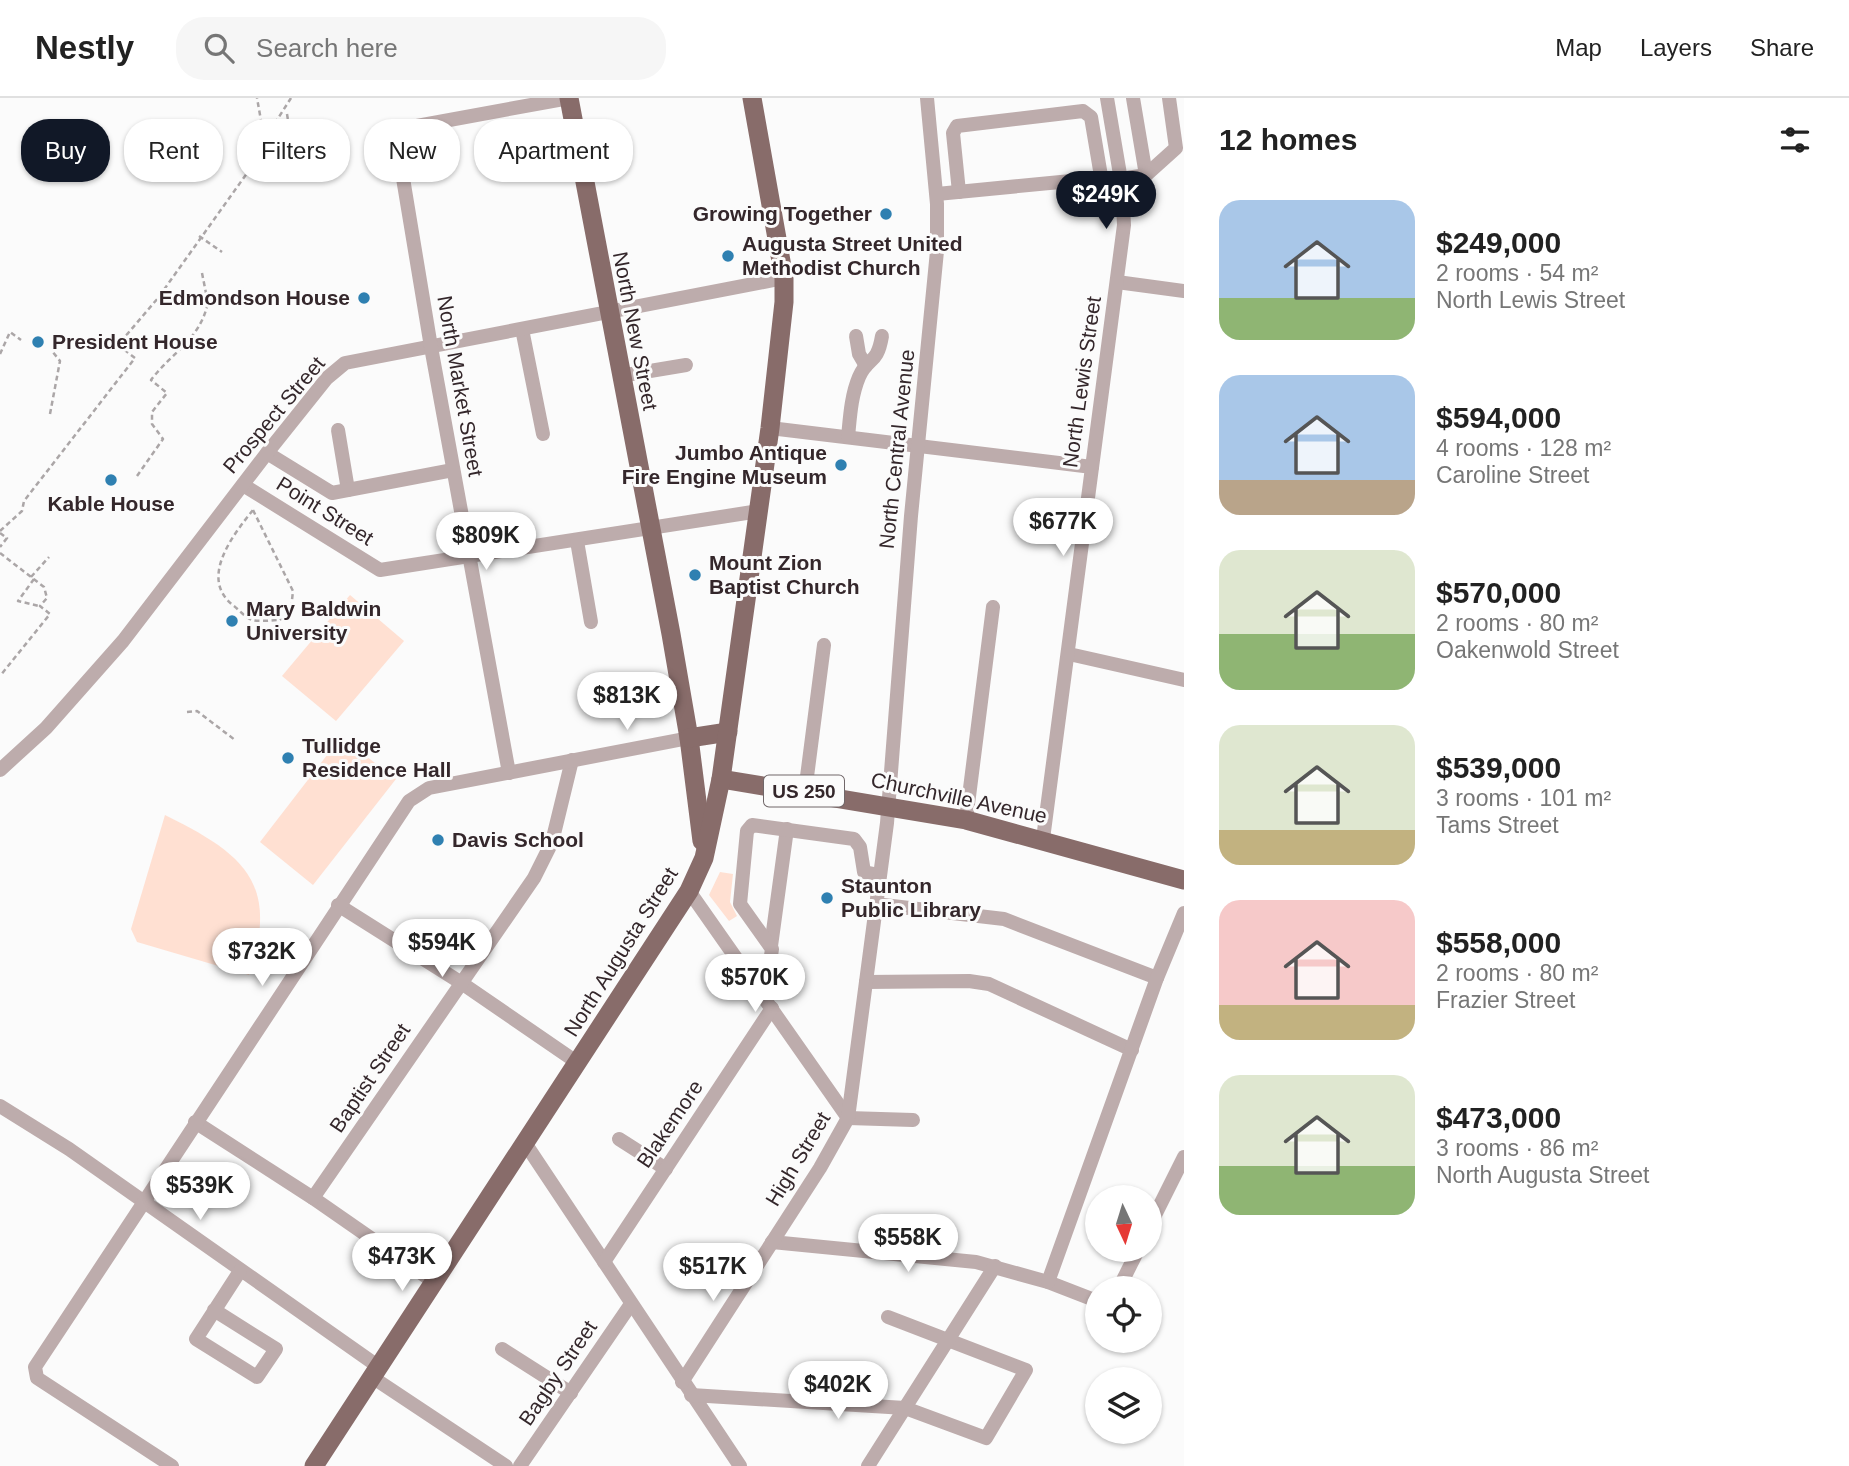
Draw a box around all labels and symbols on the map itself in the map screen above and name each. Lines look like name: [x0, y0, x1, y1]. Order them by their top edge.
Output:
pin: $249K: [1057, 172, 1155, 231]
place label: Growing Together: [693, 202, 872, 225]
marker: Growing Together: [878, 206, 894, 222]
place label: Augusta Street United Methodist Church: [742, 232, 963, 279]
marker: Augusta Street United Methodist Church: [720, 248, 736, 264]
street label: North New Street: [609, 250, 662, 412]
place label: Edmondson House: [159, 286, 350, 309]
marker: Edmondson House: [356, 290, 372, 306]
street label: North Market Street: [433, 294, 488, 478]
street label: North Lewis Street: [1058, 295, 1105, 469]
place label: President House: [52, 330, 218, 353]
marker: President House: [30, 334, 46, 350]
street label: North Central Avenue: [875, 348, 918, 550]
street label: Prospect Street: [218, 352, 329, 478]
place label: Jumbo Antique Fire Engine Museum: [622, 441, 827, 488]
marker: Jumbo Antique Fire Engine Museum: [833, 457, 849, 473]
marker: Kable House: [103, 472, 119, 488]
street label: Point Street: [273, 472, 378, 549]
place label: Kable House: [47, 492, 175, 515]
pin: $677K: [1014, 498, 1112, 558]
pin: $809K: [437, 512, 535, 572]
place label: Mount Zion Baptist Church: [709, 551, 860, 598]
marker: Mount Zion Baptist Church: [687, 567, 703, 583]
place label: Mary Baldwin University: [246, 597, 381, 644]
marker: Mary Baldwin University: [224, 613, 240, 629]
pin: $813K: [578, 672, 676, 732]
place label: Tullidge Residence Hall: [302, 734, 451, 781]
marker: Tullidge Residence Hall: [280, 750, 296, 766]
street label: Churchville Avenue: [869, 768, 1049, 827]
road number: US 250: [764, 776, 844, 806]
place label: Davis School: [452, 828, 584, 851]
marker: Davis School: [430, 832, 446, 848]
street label: North Augusta Street: [559, 863, 682, 1040]
place label: Staunton Public Library: [841, 874, 981, 921]
marker: Staunton Public Library: [819, 890, 835, 906]
pin: $594K: [393, 920, 491, 979]
pin: $732K: [213, 928, 311, 988]
pin: $570K: [706, 954, 804, 1014]
street label: Baptist Street: [325, 1019, 414, 1136]
street label: Blakemore: [632, 1076, 707, 1172]
street label: High Street: [761, 1108, 835, 1210]
pin: $539K: [151, 1162, 249, 1222]
north arrow: [1085, 1185, 1162, 1262]
pin: $558K: [859, 1214, 957, 1274]
pin: $473K: [353, 1234, 451, 1293]
pin: $517K: [664, 1244, 762, 1303]
street label: Bagby Street: [514, 1316, 601, 1429]
pin: $402K: [789, 1362, 887, 1421]

